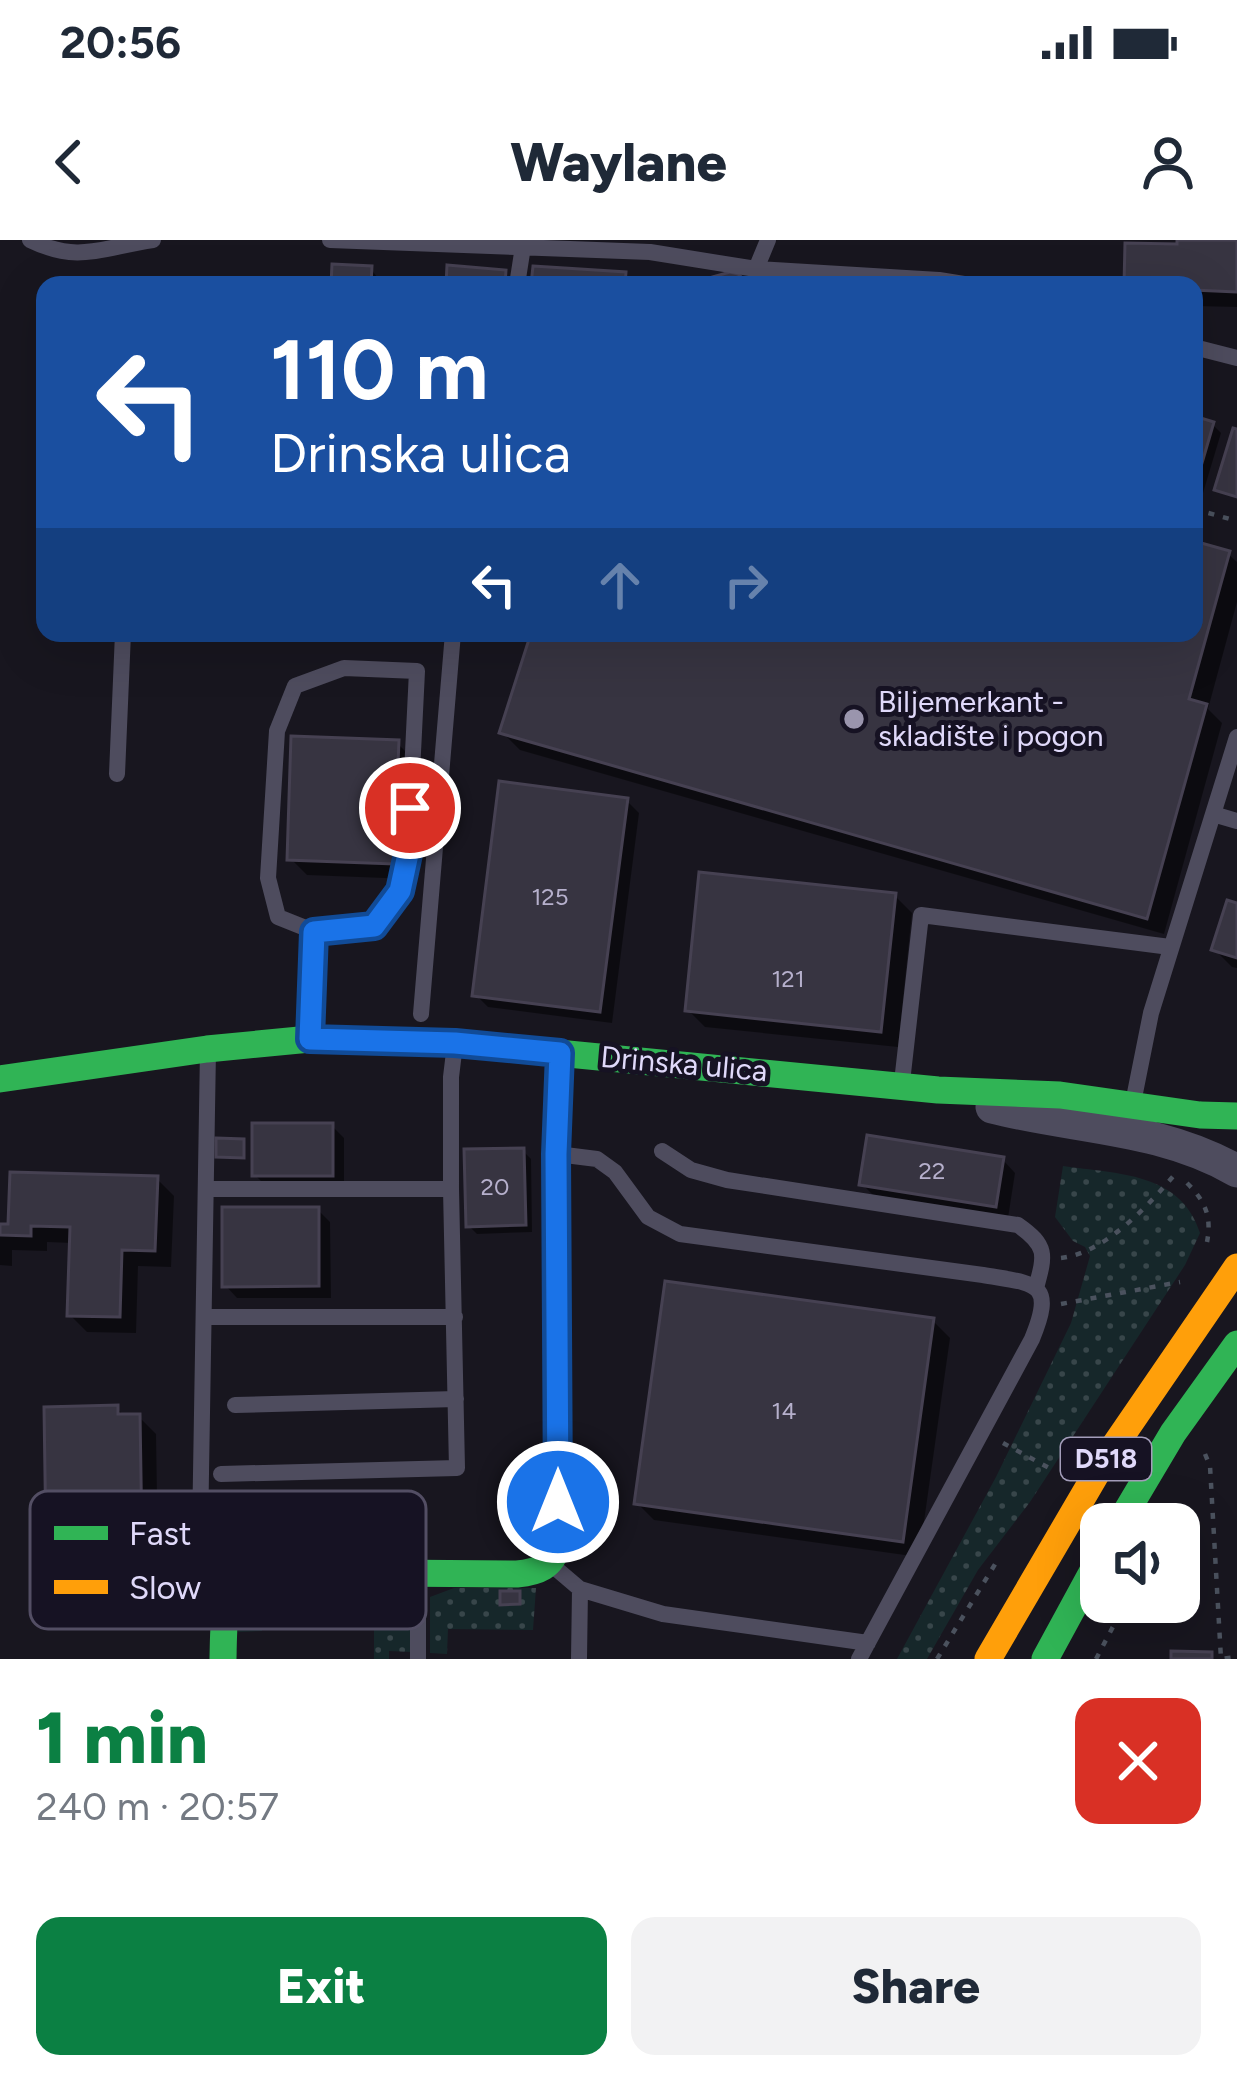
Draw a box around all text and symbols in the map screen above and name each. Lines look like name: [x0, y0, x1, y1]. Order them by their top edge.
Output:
text: 20:56: [60, 15, 181, 69]
icon: back: [36, 129, 102, 195]
icon: person: [1135, 129, 1201, 195]
text: Waylane: [510, 130, 727, 195]
text: 110 m: [270, 319, 489, 420]
icon: left: [72, 324, 228, 480]
text: Drinska ulica: [270, 421, 571, 486]
icon: left: [461, 552, 527, 618]
icon: ahead: [587, 552, 653, 618]
icon: right: [713, 552, 779, 618]
place label: Biljemerkant - skladište i pogon: [878, 683, 1103, 754]
marker: Biljemerkant - skladište i pogon: [841, 706, 867, 732]
pin: [359, 757, 461, 859]
icon: arrive: [377, 775, 443, 841]
house number: 125: [531, 882, 569, 911]
house number: 121: [771, 964, 805, 993]
street label: Drinska ulica: [599, 1038, 769, 1089]
house number: 22: [919, 1156, 945, 1185]
house number: 20: [481, 1172, 509, 1201]
house number: 14: [772, 1396, 796, 1425]
road number: D518: [1061, 1438, 1151, 1480]
position arrow: [495, 1439, 621, 1565]
legend: [30, 1491, 426, 1629]
map controls: [1080, 1503, 1200, 1623]
button: sound: [1080, 1503, 1200, 1623]
text: Fast: [129, 1514, 191, 1553]
text: Slow: [129, 1568, 201, 1607]
text: 1 min: [36, 1695, 208, 1781]
button: close: [1075, 1698, 1201, 1824]
text: 240 m · 20:57: [36, 1783, 279, 1830]
button: Exit: [36, 1917, 607, 2055]
button: Share: [631, 1917, 1201, 2055]

